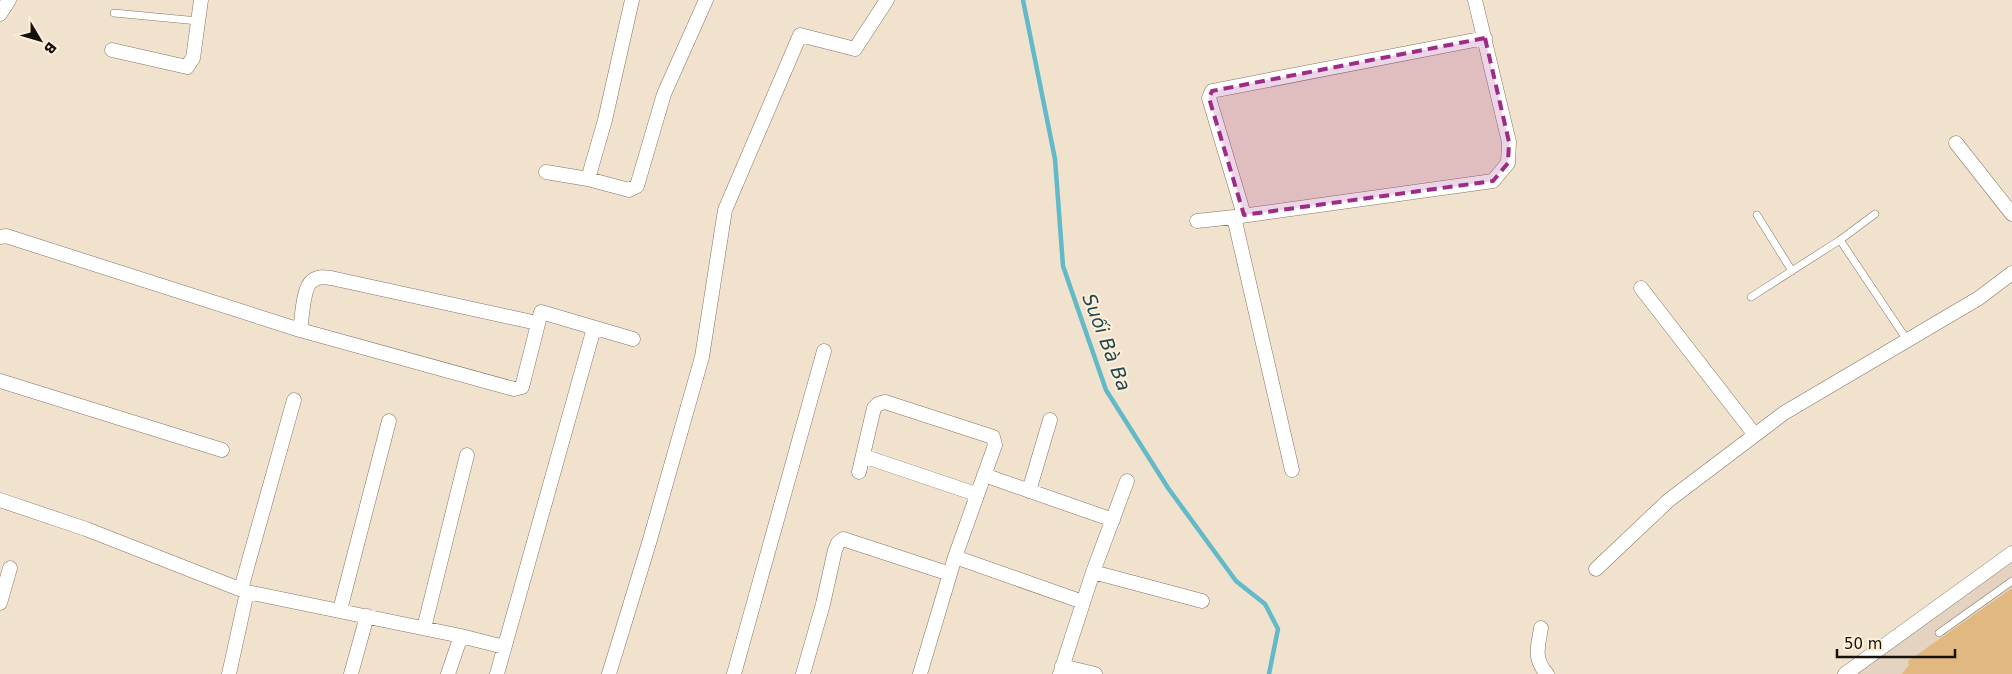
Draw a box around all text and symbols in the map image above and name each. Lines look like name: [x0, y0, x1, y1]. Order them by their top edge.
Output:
north arrow: [15, 15, 65, 65]
text: B: [41, 39, 60, 57]
water label: Suối Bà Ba: [1078, 290, 1136, 394]
scale bar: [1837, 626, 1954, 658]
text: 50 m: [1844, 635, 1882, 653]

